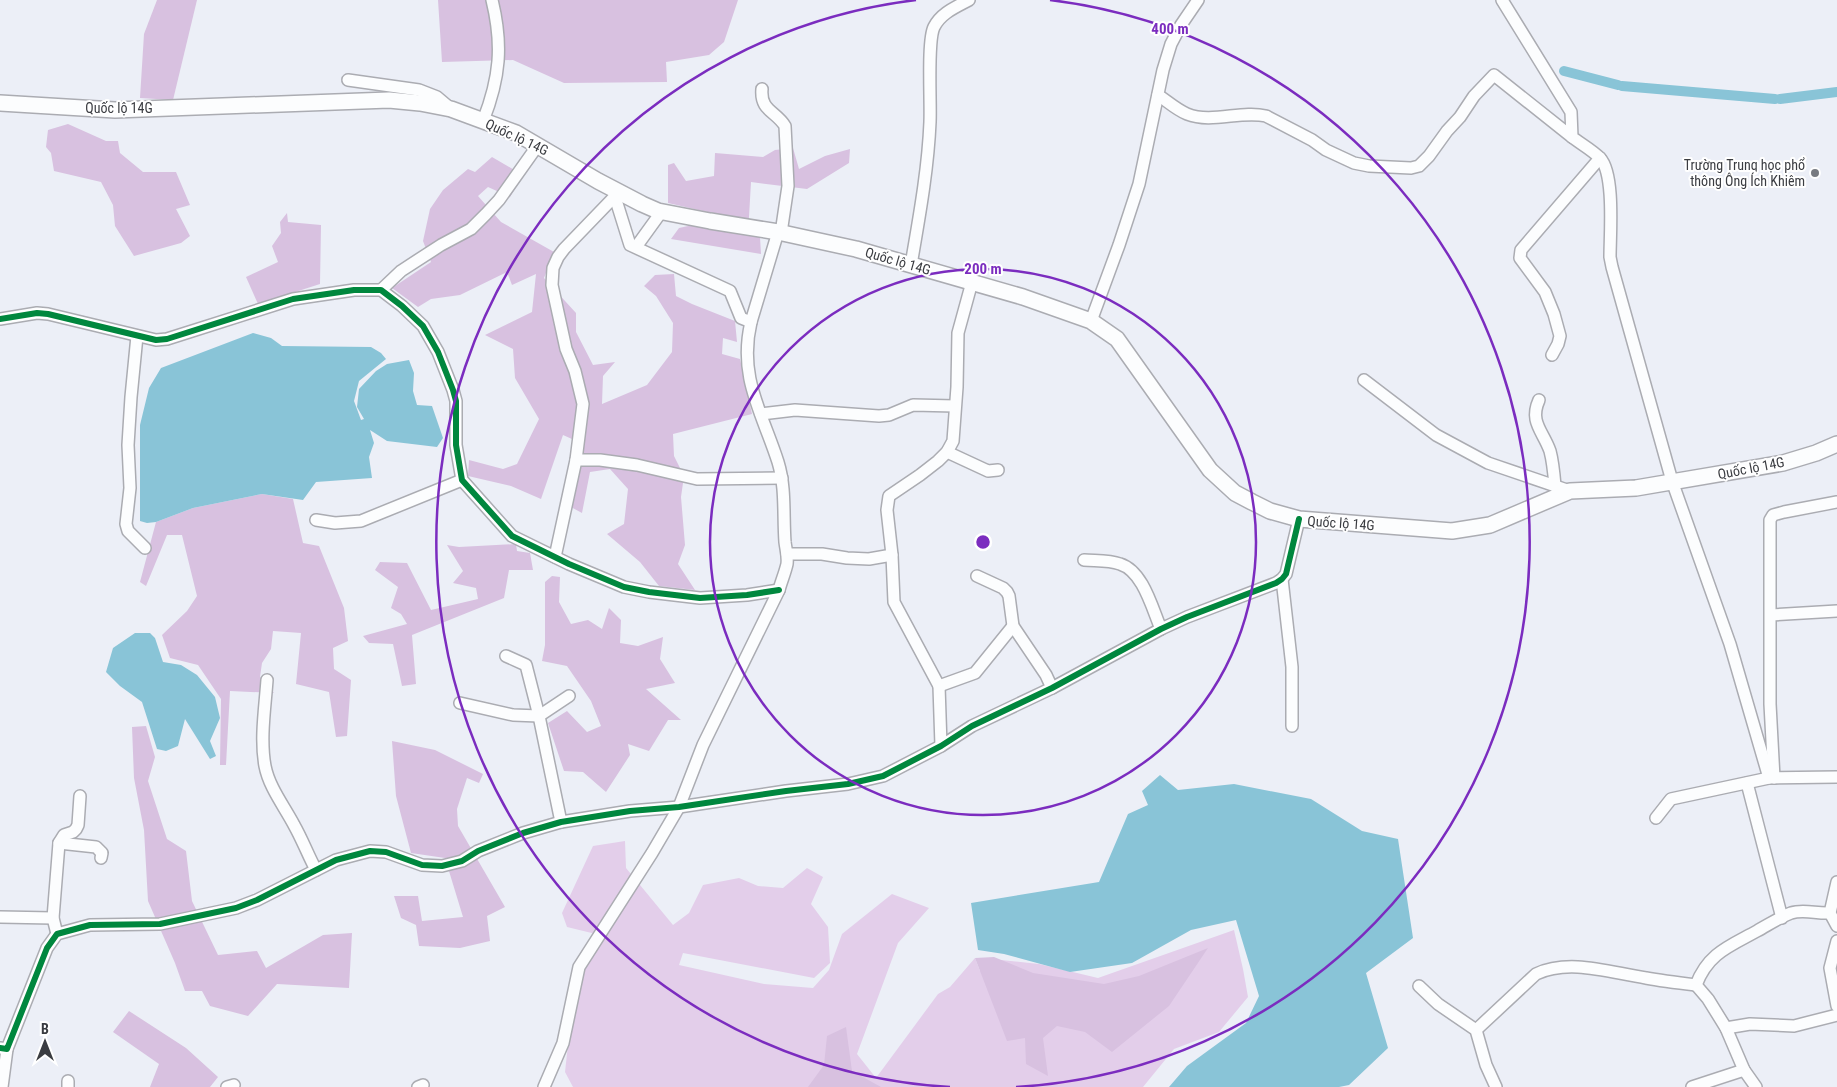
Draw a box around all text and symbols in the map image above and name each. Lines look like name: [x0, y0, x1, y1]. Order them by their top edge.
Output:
text: 400 m: [1151, 20, 1189, 38]
street label: Quốc lộ 14G: [85, 100, 153, 116]
street label: Quốc lộ 14G: [483, 115, 551, 159]
place label: Trường Trung học phổ thông Ông Ích Khiêm: [1684, 157, 1805, 189]
marker: Trường Trung học phổ thông Ông Ích Khiêm: [1809, 167, 1821, 179]
street label: Quốc lộ 14G: [863, 244, 933, 278]
text: 200 m: [964, 260, 1002, 278]
street label: Quốc lộ 14G: [1716, 454, 1786, 482]
street label: Quốc lộ 14G: [1307, 513, 1375, 533]
centre of rings: [974, 533, 992, 551]
north arrow: [20, 1017, 70, 1067]
text: B: [41, 1021, 49, 1037]

